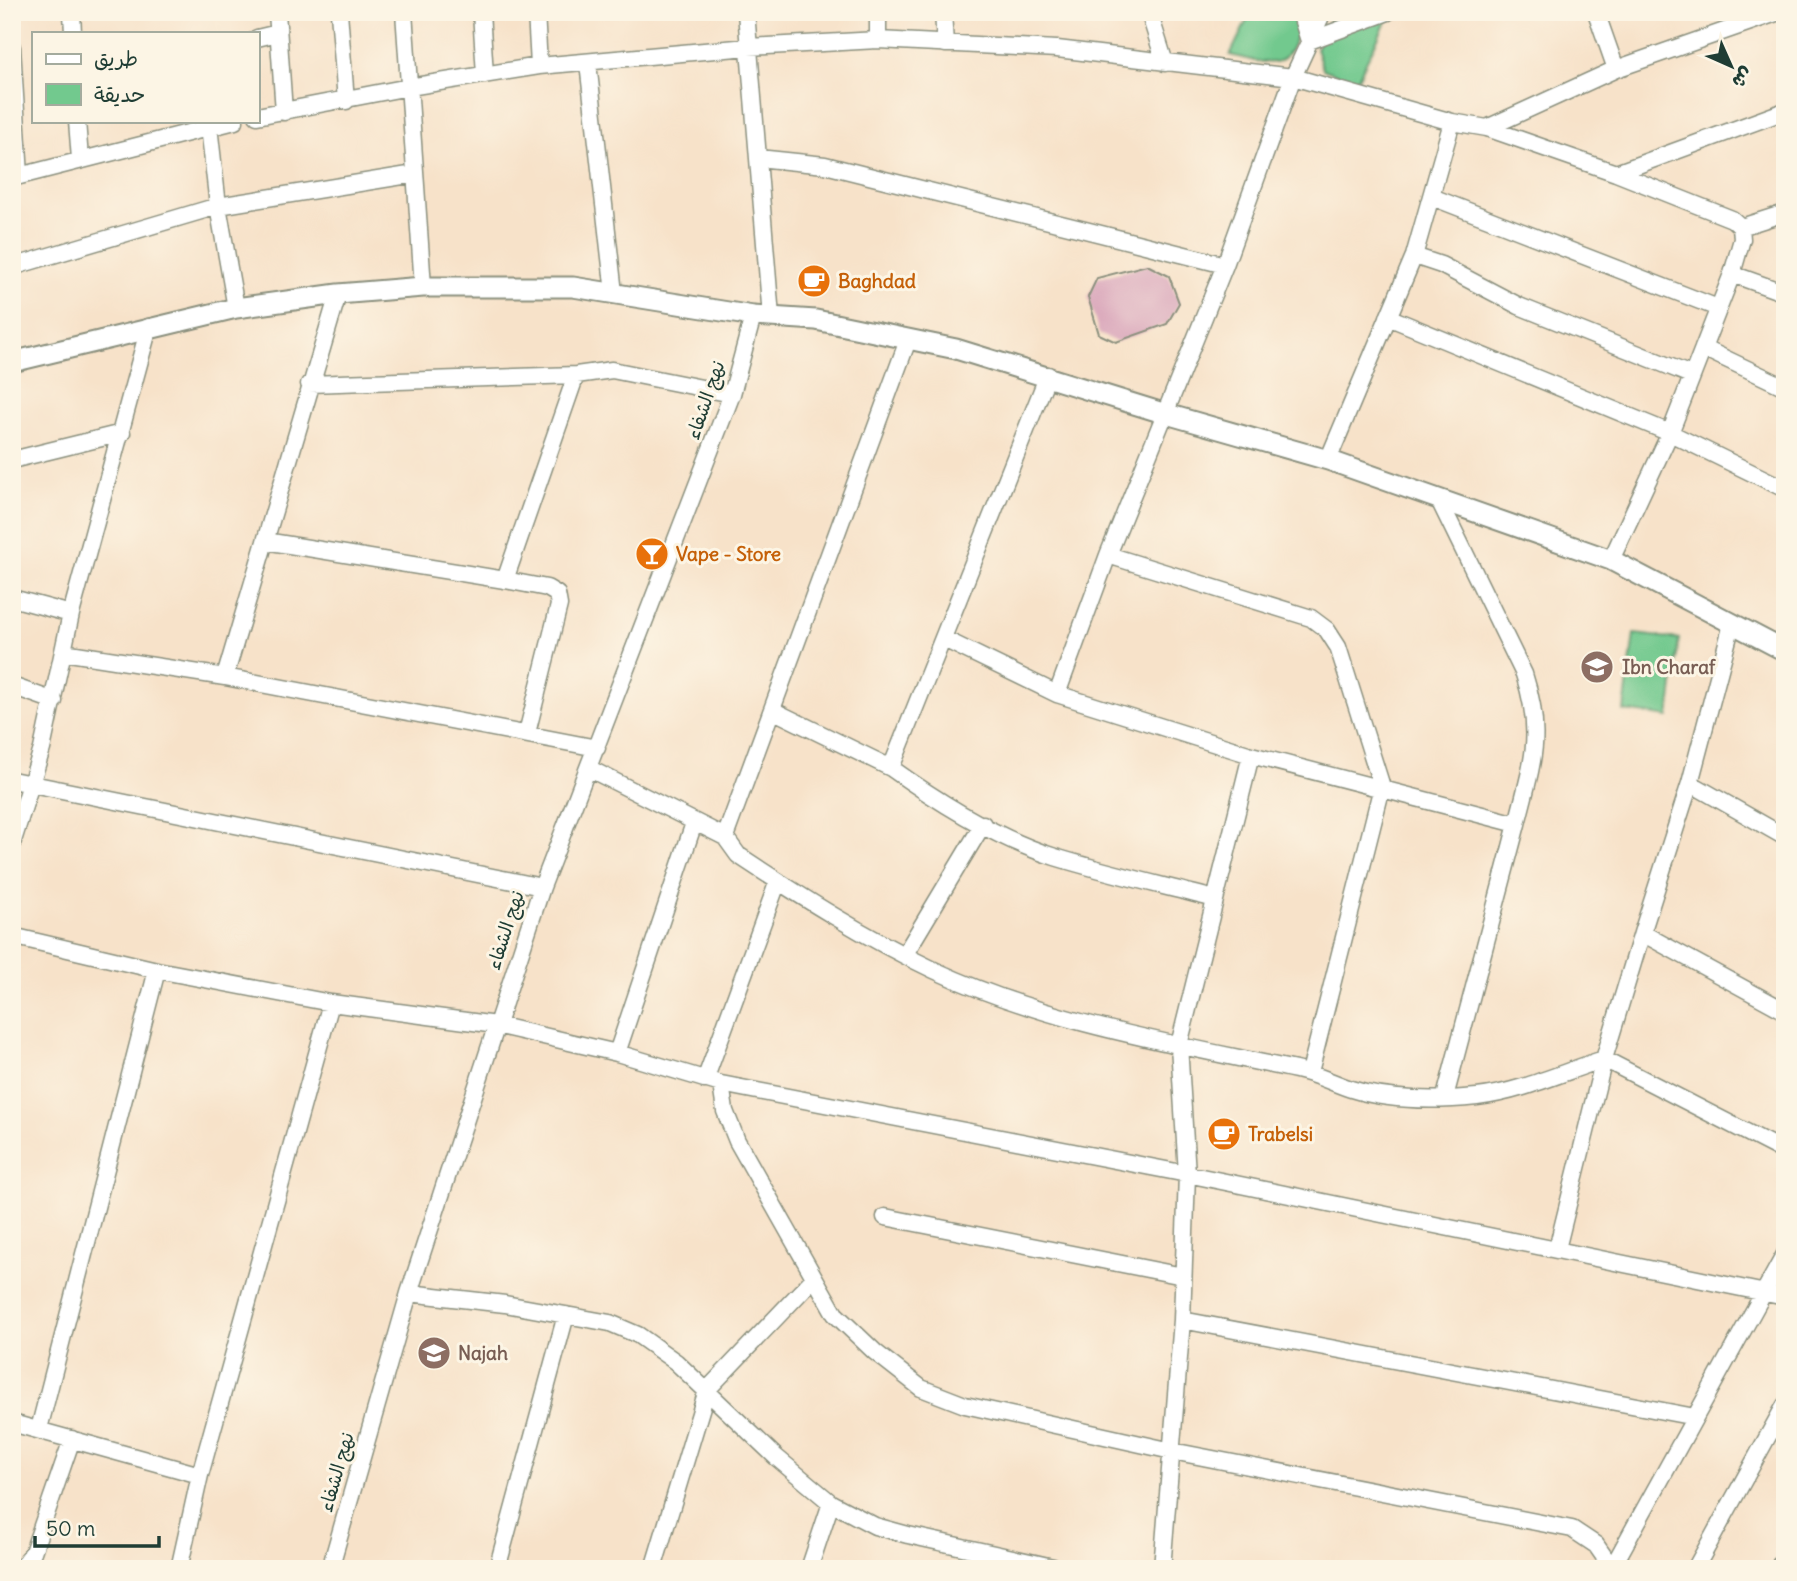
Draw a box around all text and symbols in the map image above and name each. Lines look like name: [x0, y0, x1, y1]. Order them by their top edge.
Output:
legend: [32, 32, 259, 122]
north arrow: [1696, 32, 1766, 102]
text: طريق: [94, 45, 138, 72]
text: ش: [1727, 62, 1759, 94]
text: حديقة: [94, 81, 145, 108]
cafe icon: Baghdad: [795, 262, 833, 300]
place label: Baghdad: [838, 269, 916, 293]
street label: نهج الشفاء: [680, 357, 731, 443]
bar icon: Vape - Store: [633, 535, 671, 573]
place label: Vape - Store: [676, 542, 781, 566]
school or university icon: Ibn Charaf: [1578, 648, 1616, 686]
place label: Ibn Charaf: [1622, 655, 1716, 679]
street label: نهج الشفاء: [481, 887, 530, 973]
cafe icon: Trabelsi: [1205, 1115, 1243, 1153]
place label: Trabelsi: [1248, 1122, 1313, 1146]
school or university icon: Najah: [415, 1334, 453, 1372]
place label: Najah: [458, 1341, 508, 1365]
street label: نهج الشفاء: [313, 1429, 360, 1515]
scale bar: [35, 1504, 159, 1548]
text: 50 m: [46, 1515, 95, 1542]

